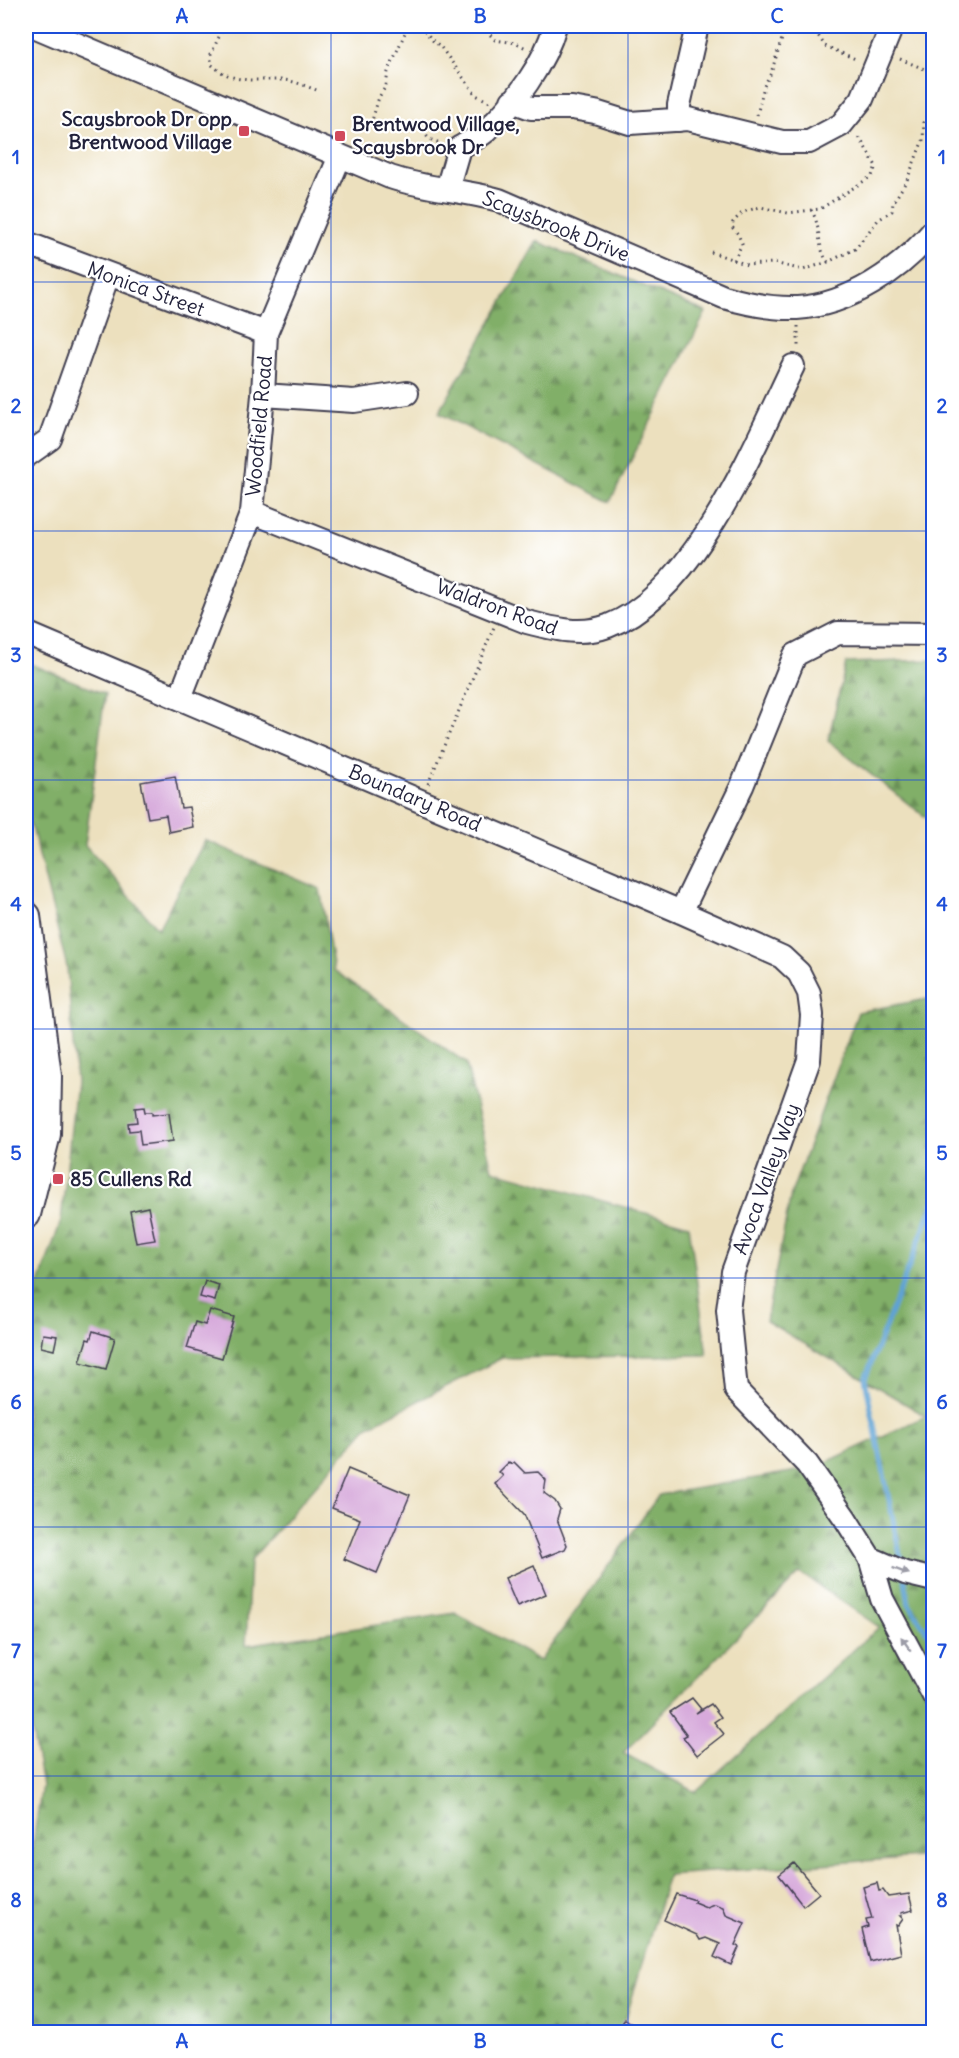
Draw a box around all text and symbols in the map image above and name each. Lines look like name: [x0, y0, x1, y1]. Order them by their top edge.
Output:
text: A: [176, 3, 189, 28]
text: B: [473, 3, 487, 28]
text: C: [770, 3, 784, 28]
place label: Scaysbrook Dr opp Brentwood Village: [61, 106, 232, 154]
place label: Brentwood Village, Scaysbrook Dr: [352, 111, 520, 159]
marker: Scaysbrook Dr opp Brentwood Village: [237, 124, 251, 138]
marker: Brentwood Village, Scaysbrook Dr: [333, 129, 347, 143]
text: 1: [12, 144, 20, 169]
text: 1: [938, 144, 946, 169]
street label: Scaysbrook Drive: [479, 185, 634, 266]
street label: Monica Street: [84, 256, 208, 321]
street label: Woodfield Road: [240, 354, 277, 497]
text: 2: [11, 393, 22, 418]
text: 2: [937, 393, 948, 418]
street label: Waldron Road: [433, 573, 562, 640]
text: 3: [10, 642, 22, 667]
text: 3: [936, 642, 948, 667]
street label: Boundary Road: [345, 758, 486, 837]
text: 4: [10, 891, 22, 916]
text: 4: [936, 891, 948, 916]
street label: Avoca Valley Way: [727, 1100, 804, 1258]
text: 5: [10, 1140, 22, 1165]
text: 5: [936, 1140, 948, 1165]
place label: 85 Cullens Rd: [70, 1166, 192, 1191]
marker: 85 Cullens Rd: [51, 1172, 65, 1186]
text: 6: [10, 1389, 22, 1414]
text: 6: [936, 1389, 948, 1414]
one-way arrow: [892, 1566, 910, 1576]
one-way arrow: [900, 1637, 912, 1653]
text: 7: [11, 1638, 21, 1663]
text: 7: [937, 1638, 947, 1663]
text: 8: [10, 1887, 22, 1912]
text: 8: [936, 1887, 948, 1912]
text: A: [176, 2028, 189, 2053]
text: B: [473, 2028, 487, 2053]
text: C: [770, 2028, 784, 2053]

